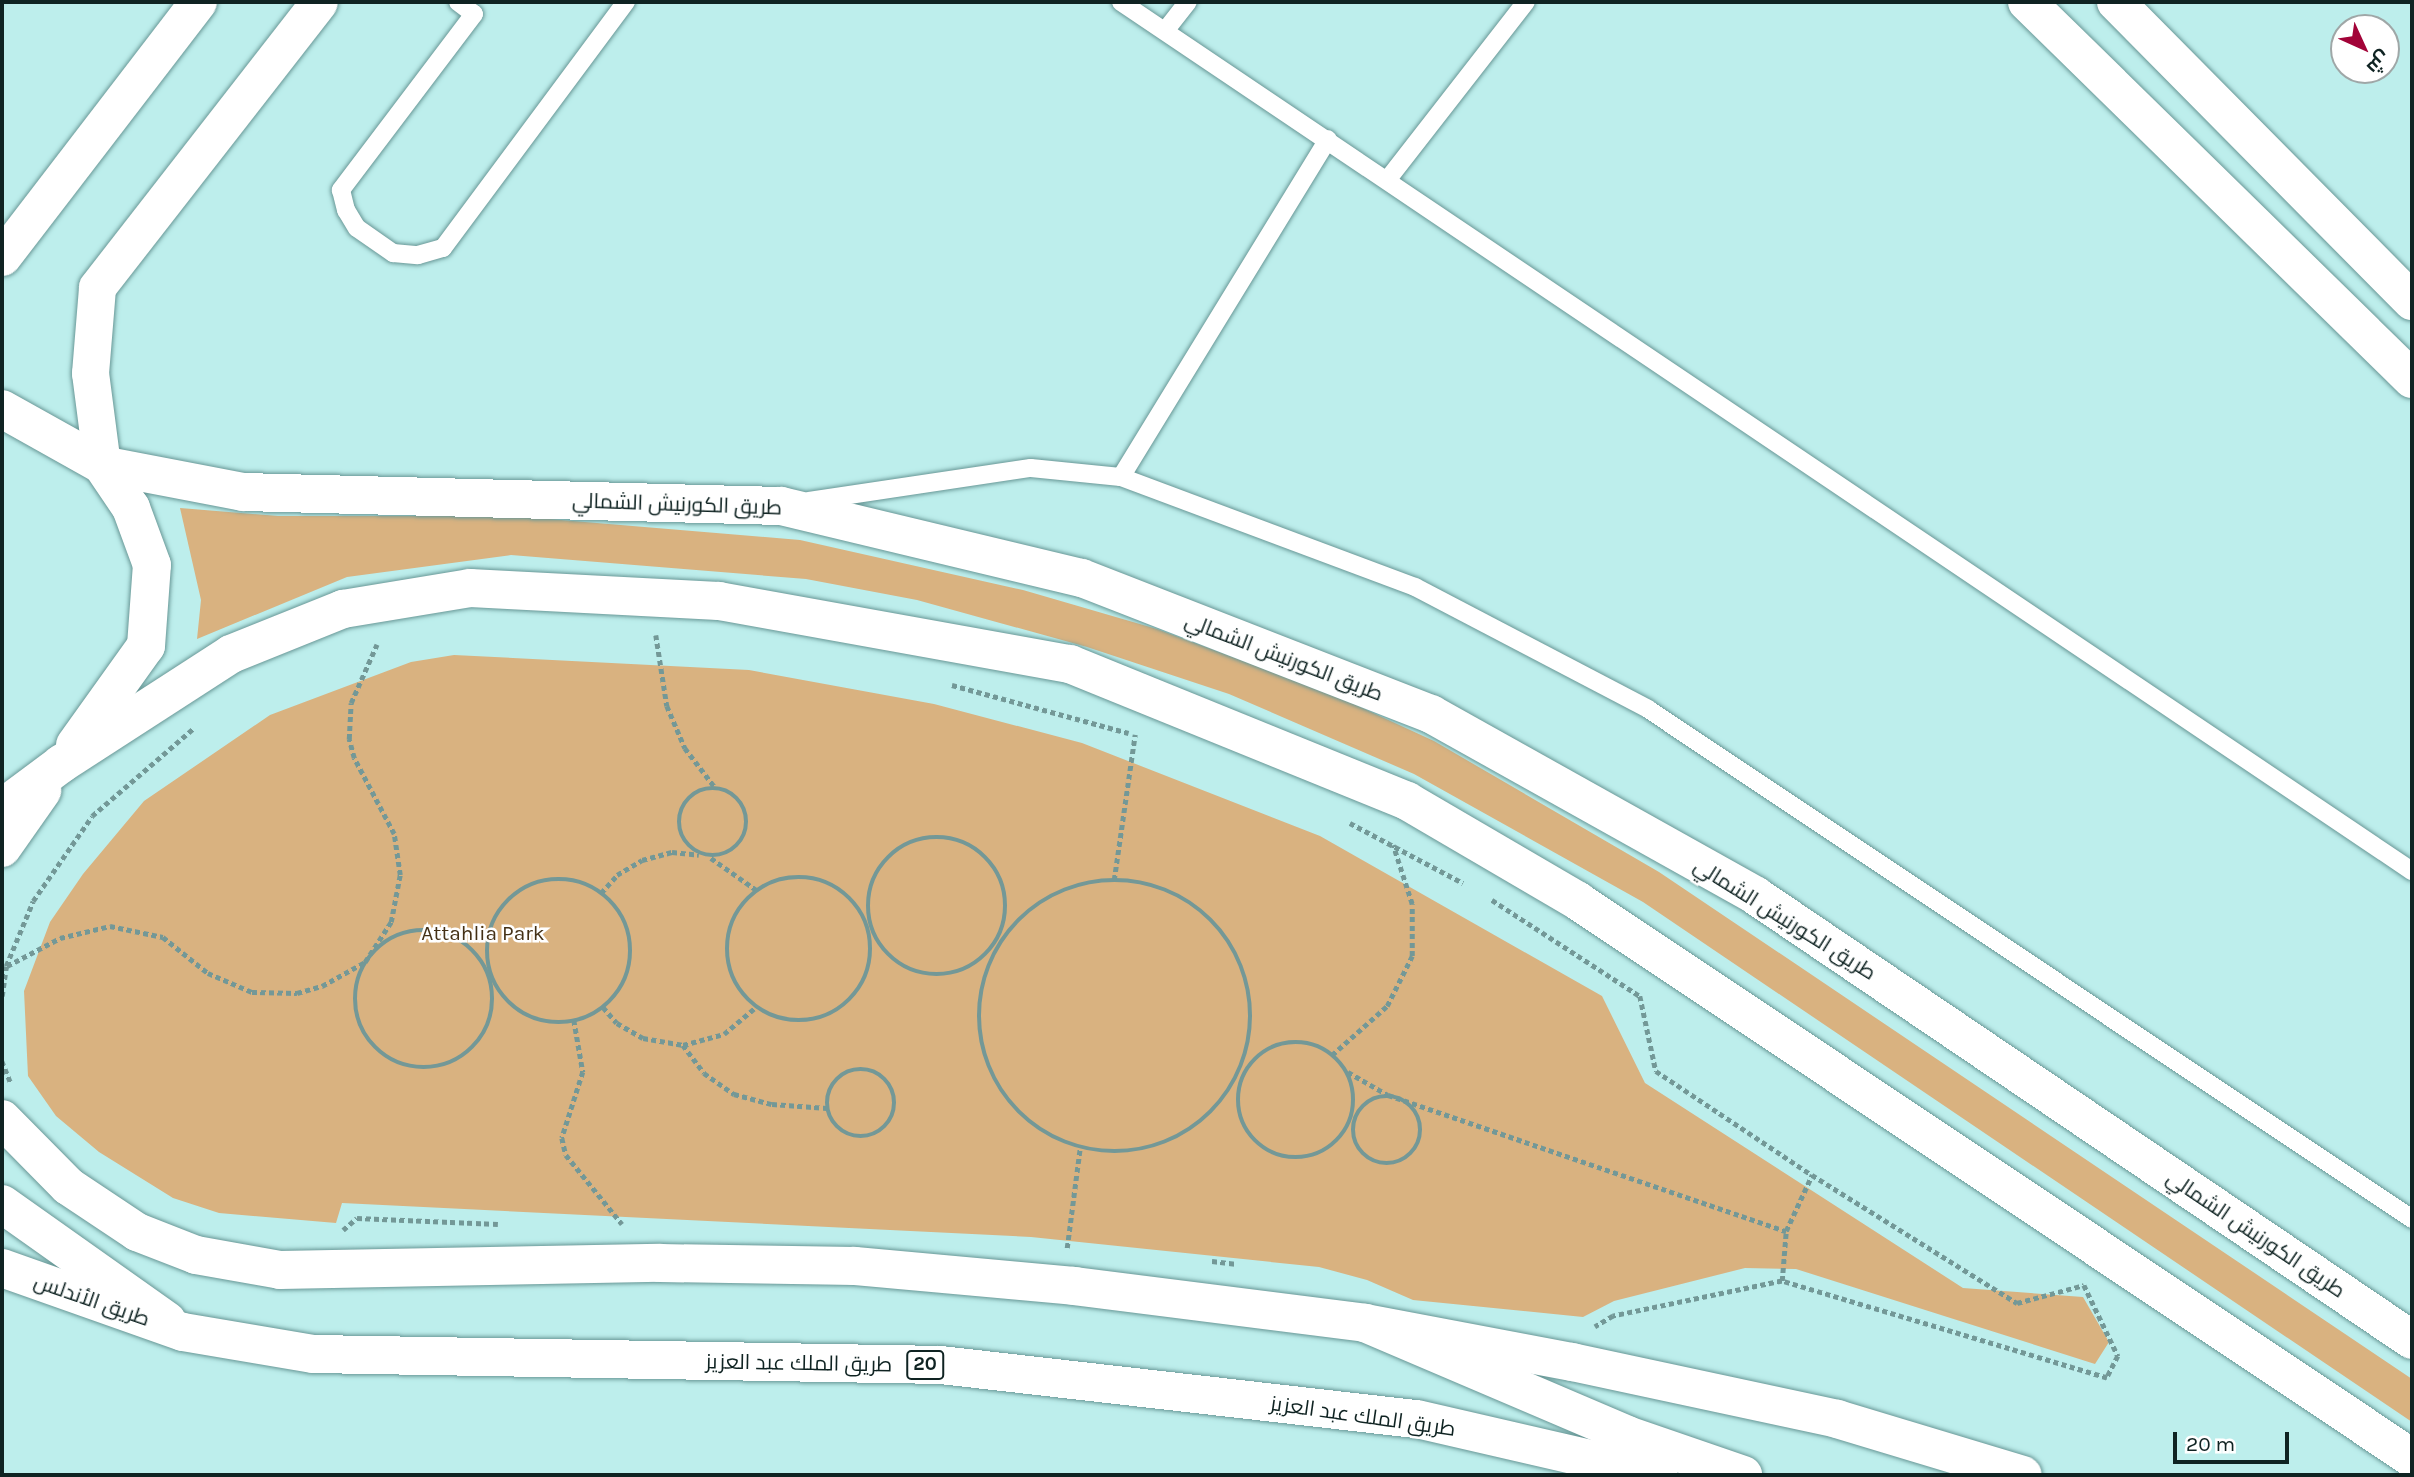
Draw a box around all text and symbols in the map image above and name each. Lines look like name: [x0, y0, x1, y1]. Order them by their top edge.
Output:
north arrow: [2330, 14, 2400, 84]
text: ش: [2362, 46, 2395, 79]
street label: طريق الكورنيش الشمالي: [572, 488, 782, 520]
street label: طريق الكورنيش الشمالي: [1181, 608, 1387, 706]
street label: طريق الكورنيش الشمالي: [1689, 853, 1881, 985]
park label: Attahlia Park: [421, 920, 545, 946]
street label: طريق الكورنيش الشمالي: [2162, 1165, 2350, 1303]
street label: طريق الأندلس: [31, 1268, 153, 1332]
street label: طريق الملك عبد العزيز: [705, 1349, 893, 1377]
road number: 20: [906, 1350, 944, 1380]
street label: طريق الملك عبد العزيز: [1269, 1391, 1457, 1441]
scale bar: [2176, 1418, 2292, 1462]
text: 20 m: [2186, 1432, 2235, 1456]

